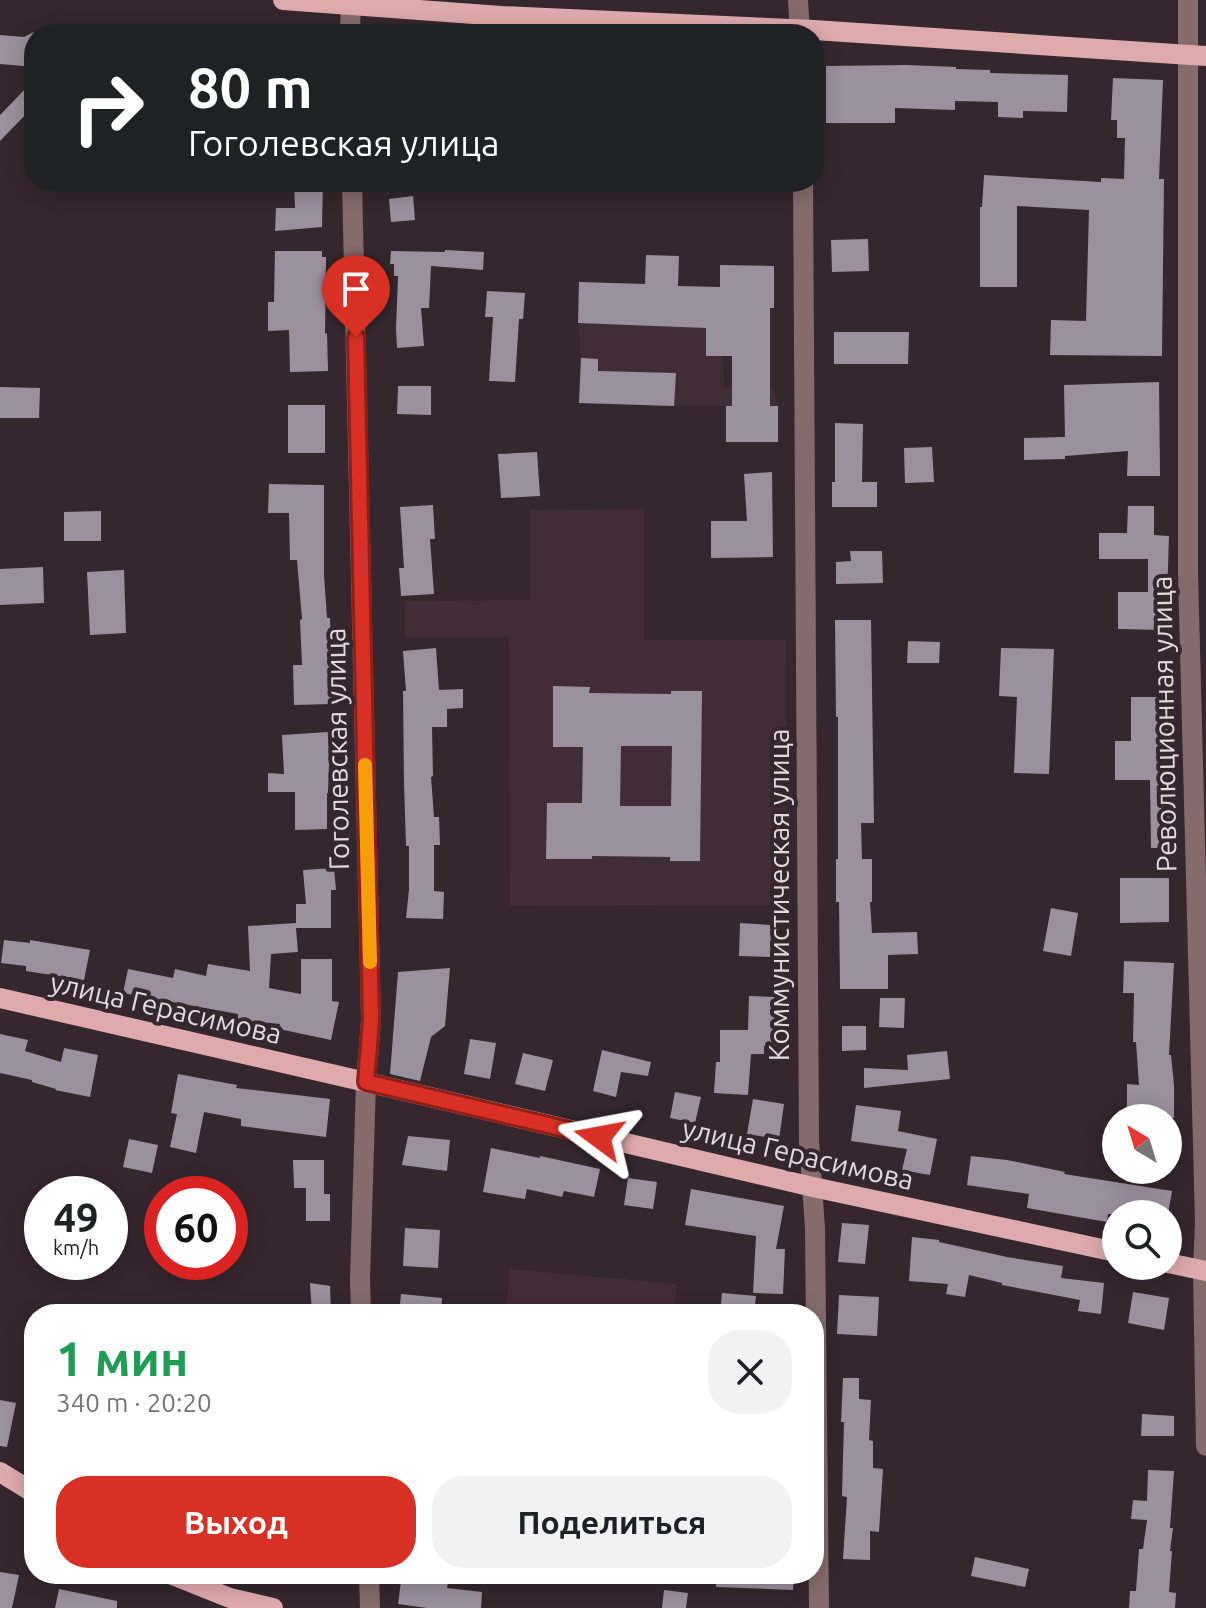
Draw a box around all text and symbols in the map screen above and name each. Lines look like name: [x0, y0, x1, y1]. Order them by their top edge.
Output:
icon: right: [56, 56, 160, 160]
text: 80 m: [188, 56, 313, 119]
text: Гоголевская улица: [188, 122, 500, 163]
pin: [322, 255, 390, 337]
icon: arrive: [334, 267, 378, 311]
street label: Революционная улица: [1145, 576, 1182, 873]
street label: Гоголевская улица: [319, 628, 354, 870]
street label: Коммунистическая улица: [763, 729, 794, 1061]
street label: улица Герасимова: [47, 966, 285, 1049]
position arrow: [557, 1095, 641, 1179]
north arrow: [1102, 1104, 1182, 1184]
map controls: [1102, 1104, 1182, 1280]
street label: улица Герасимова: [679, 1112, 917, 1195]
speed limit sign: 60: [144, 1176, 248, 1280]
text: 49: [53, 1195, 99, 1240]
button: search: [1102, 1200, 1182, 1280]
text: km/h: [53, 1236, 99, 1259]
button: close: [708, 1330, 792, 1414]
text: 1 мин: [56, 1331, 188, 1385]
text: 340 m · 20:20: [56, 1388, 212, 1417]
button: Выход: [56, 1476, 416, 1568]
button: Поделиться: [432, 1476, 792, 1568]

